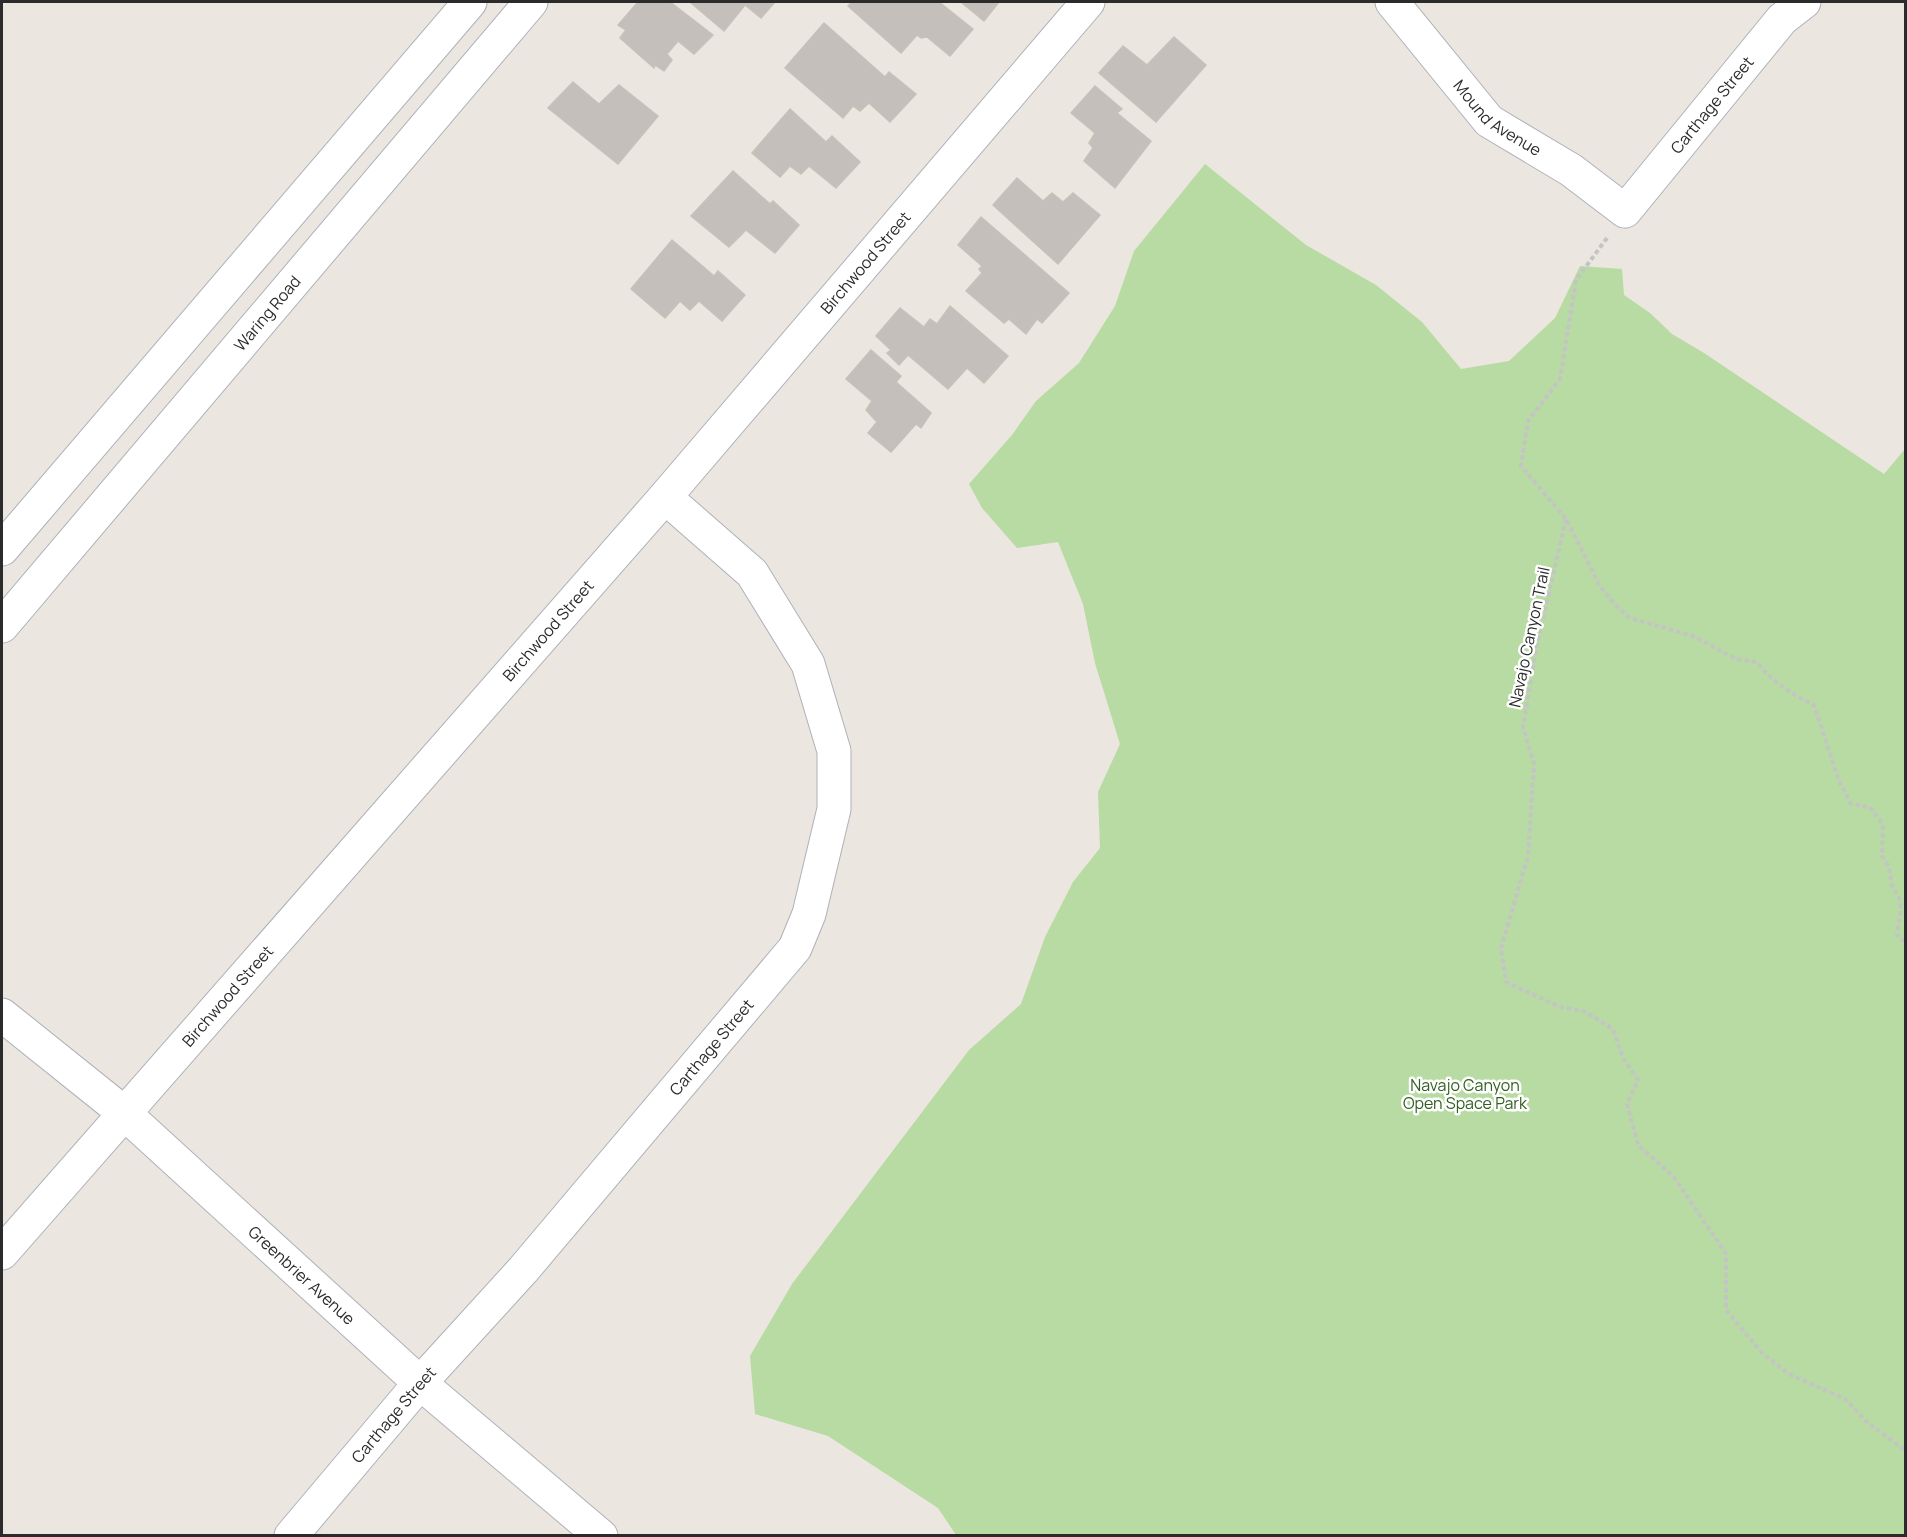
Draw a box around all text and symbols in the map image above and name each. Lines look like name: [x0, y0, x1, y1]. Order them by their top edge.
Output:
street label: Carthage Street: [1665, 51, 1758, 158]
street label: Mound Avenue: [1449, 75, 1545, 161]
street label: Birchwood Street: [815, 207, 915, 318]
street label: Waring Road: [229, 271, 306, 356]
street label: Navajo Canyon Trail: [1503, 565, 1555, 709]
street label: Birchwood Street: [497, 575, 598, 686]
street label: Birchwood Street: [177, 940, 278, 1051]
street label: Carthage Street: [664, 994, 759, 1100]
park label: Navajo Canyon Open Space Park: [1403, 1074, 1528, 1114]
street label: Greenbrier Avenue: [244, 1221, 360, 1329]
street label: Carthage Street: [346, 1362, 441, 1467]

